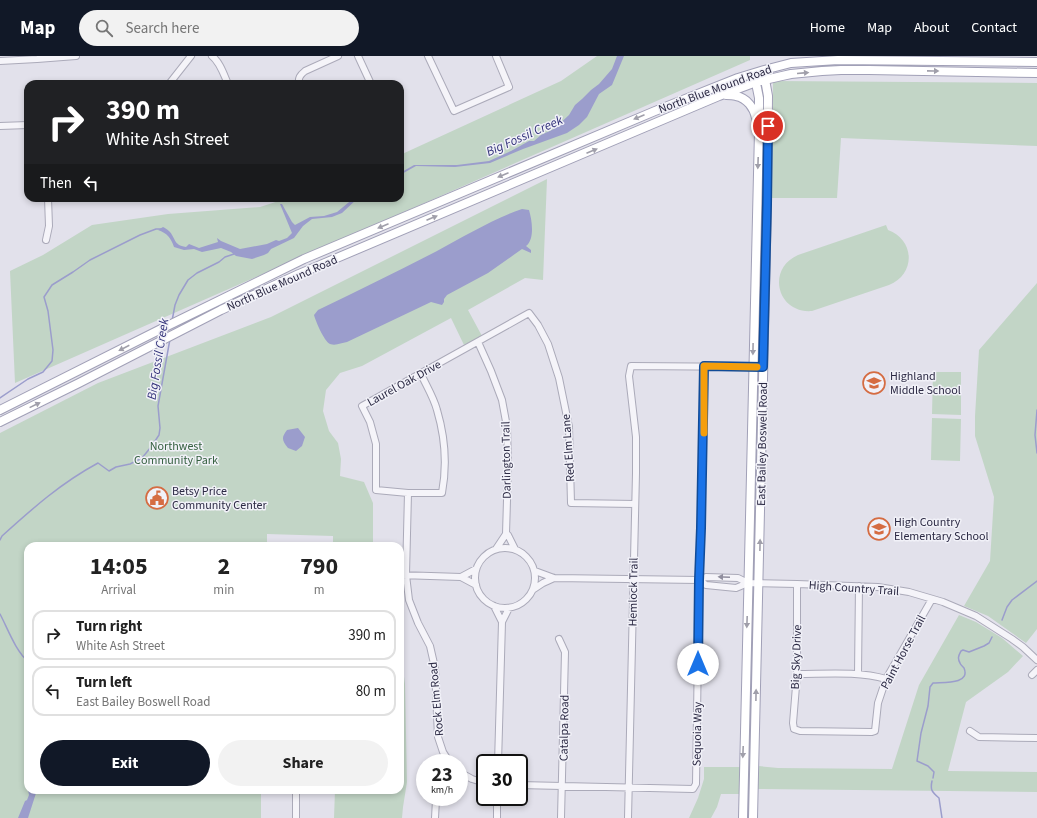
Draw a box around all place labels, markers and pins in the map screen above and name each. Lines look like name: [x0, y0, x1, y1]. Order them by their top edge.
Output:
pin: [751, 109, 785, 143]
place label: Highland Middle School: [890, 368, 961, 399]
school or university icon: Highland Middle School: [861, 370, 887, 396]
place label: Betsy Price Community Center: [172, 483, 268, 514]
public building icon: Betsy Price Community Center: [144, 485, 170, 511]
place label: High Country Elementary School: [894, 514, 989, 545]
school or university icon: High Country Elementary School: [866, 516, 892, 542]

